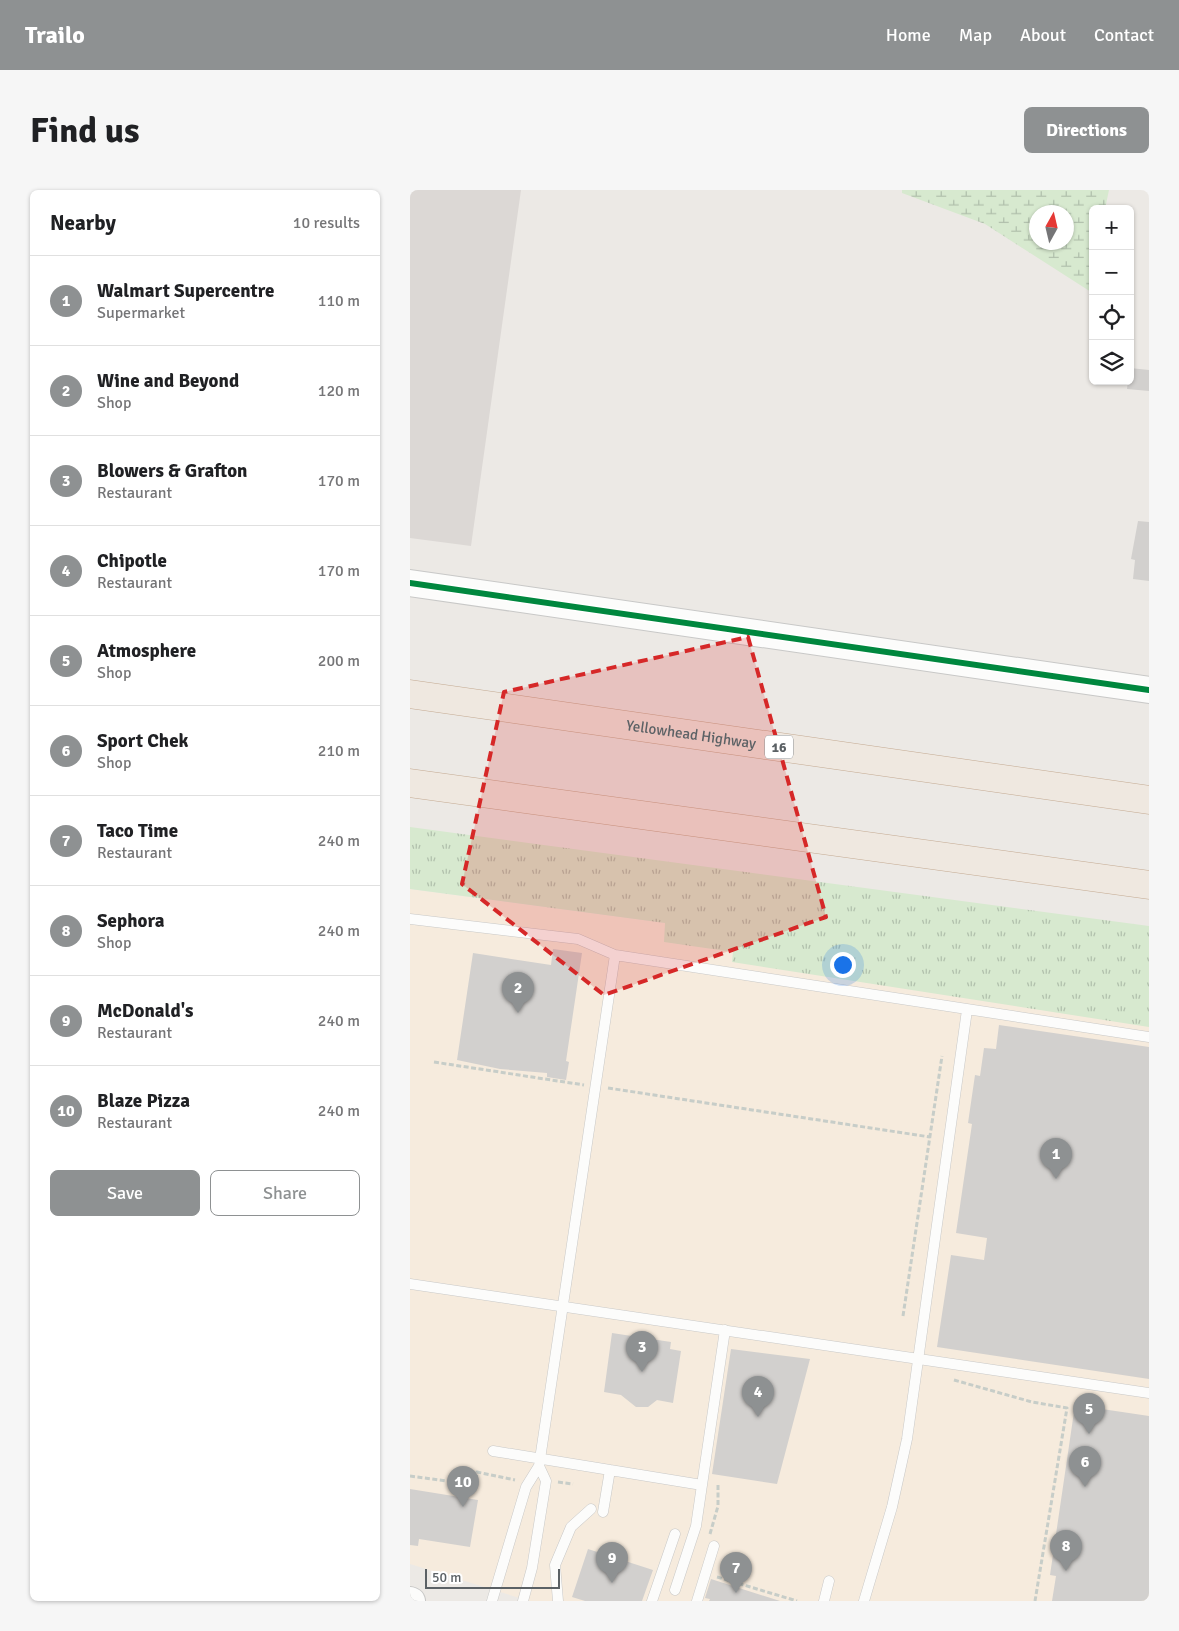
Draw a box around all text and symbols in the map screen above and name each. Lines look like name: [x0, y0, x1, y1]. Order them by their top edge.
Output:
text: Trailo: [25, 20, 85, 50]
text: Home: [886, 24, 931, 46]
text: Map: [959, 24, 992, 46]
text: About: [1020, 24, 1066, 46]
text: Contact: [1094, 24, 1154, 46]
button: Directions: [1024, 107, 1149, 153]
text: Find us: [30, 109, 140, 152]
north arrow: [1029, 205, 1074, 250]
map controls: [1089, 205, 1134, 385]
button: +: [1089, 205, 1134, 250]
text: Nearby: [50, 210, 116, 236]
text: 10 results: [293, 213, 360, 233]
button: −: [1089, 250, 1134, 295]
text: Walmart Supercentre: [97, 279, 274, 303]
text: 1: [62, 291, 70, 311]
text: 110 m: [318, 291, 360, 311]
button: locate: [1089, 295, 1134, 340]
text: Supermarket: [97, 303, 185, 323]
button: layers: [1089, 340, 1134, 385]
text: Wine and Beyond: [97, 369, 239, 393]
text: 2: [62, 381, 70, 401]
text: 120 m: [318, 381, 360, 401]
text: Shop: [97, 393, 131, 413]
text: Blowers & Grafton: [97, 459, 248, 483]
text: 3: [62, 471, 70, 491]
text: 170 m: [318, 471, 360, 491]
text: Restaurant: [97, 483, 172, 503]
text: Chipotle: [97, 549, 167, 573]
text: 4: [62, 561, 70, 581]
text: 170 m: [318, 561, 360, 581]
text: Restaurant: [97, 573, 172, 593]
text: Atmosphere: [97, 639, 196, 663]
text: 5: [62, 651, 70, 671]
text: 200 m: [318, 651, 360, 671]
text: Shop: [97, 663, 131, 683]
street label: Yellowhead Highway: [625, 716, 757, 753]
text: Sport Chek: [97, 729, 189, 753]
road number: 16: [765, 736, 793, 758]
text: 6: [62, 741, 70, 761]
text: 210 m: [318, 741, 360, 761]
text: Shop: [97, 753, 131, 773]
text: Taco Time: [97, 819, 178, 843]
text: 7: [62, 831, 70, 851]
text: 240 m: [318, 831, 360, 851]
text: Restaurant: [97, 843, 172, 863]
text: Sephora: [97, 909, 165, 933]
text: 8: [62, 921, 70, 941]
text: 240 m: [318, 921, 360, 941]
text: Shop: [97, 933, 131, 953]
your location: [830, 952, 856, 978]
pin: 2: [502, 972, 534, 1013]
text: McDonald's: [97, 999, 193, 1023]
text: 9: [62, 1011, 70, 1031]
text: 240 m: [318, 1011, 360, 1031]
text: Restaurant: [97, 1023, 172, 1043]
text: Blaze Pizza: [97, 1089, 190, 1113]
text: 10: [57, 1101, 75, 1121]
text: 240 m: [318, 1101, 360, 1121]
text: Restaurant: [97, 1113, 172, 1133]
pin: 1: [1040, 1138, 1072, 1179]
button: Save: [50, 1170, 200, 1216]
button: Share: [210, 1170, 360, 1216]
pin: 3: [626, 1331, 658, 1372]
pin: 4: [742, 1376, 774, 1417]
pin: 5: [1073, 1393, 1105, 1434]
pin: 6: [1069, 1446, 1101, 1487]
pin: 10: [447, 1466, 479, 1507]
pin: 8: [1050, 1530, 1082, 1571]
pin: 9: [596, 1542, 628, 1583]
pin: 7: [720, 1552, 752, 1593]
scale bar: [425, 1566, 560, 1589]
text: 50 m: [432, 1569, 461, 1586]

